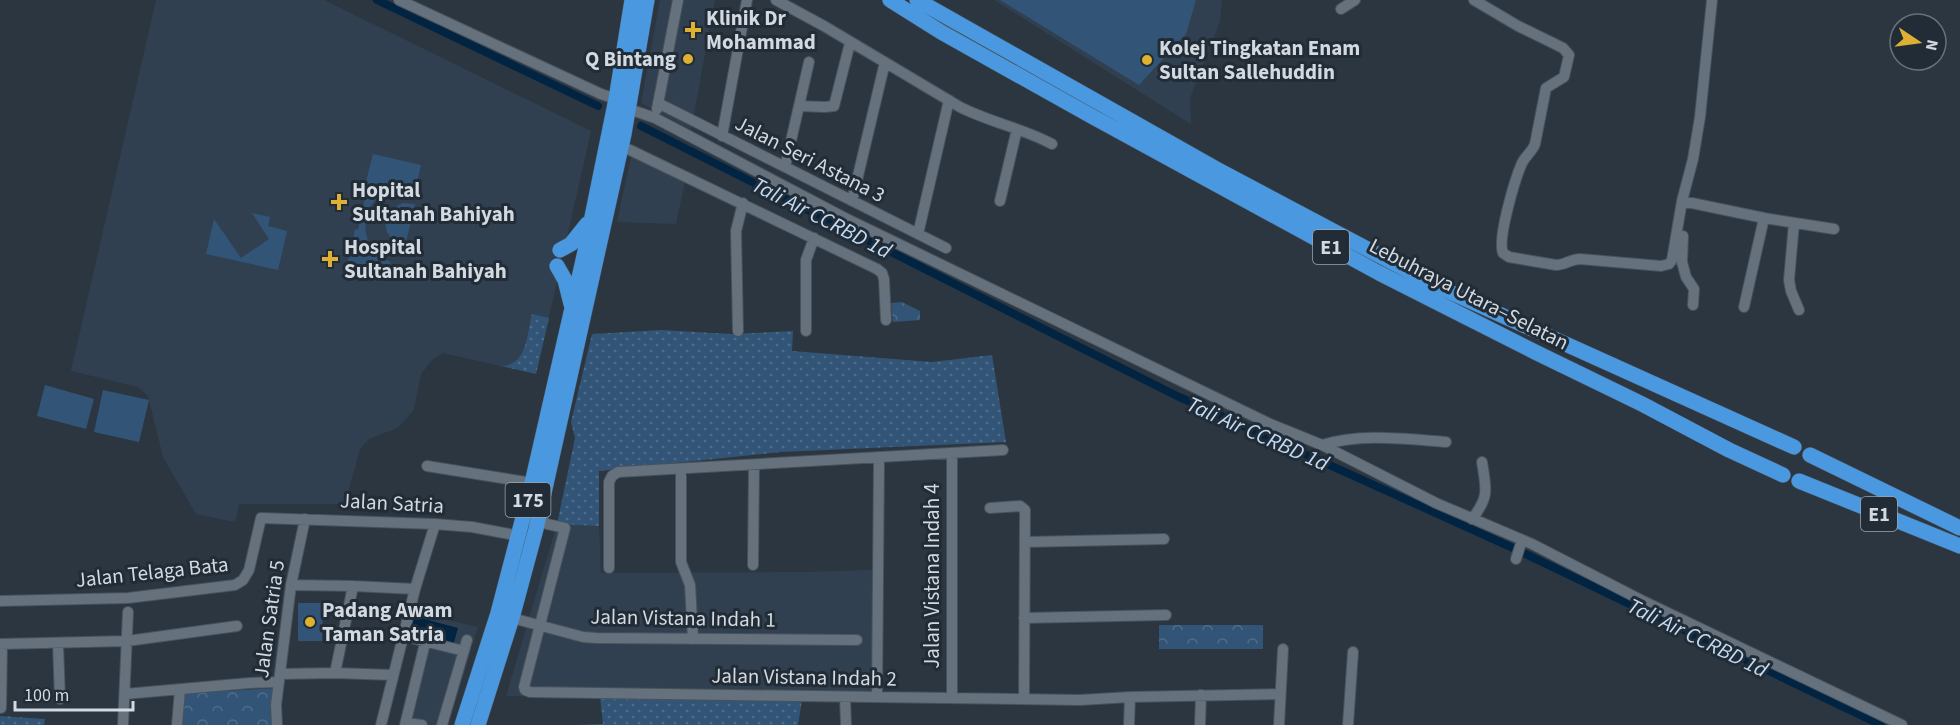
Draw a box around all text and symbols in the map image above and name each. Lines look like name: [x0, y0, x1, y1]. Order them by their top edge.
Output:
place label: Klinik Dr Mohammad: [706, 3, 816, 57]
north arrow: [1888, 12, 1948, 72]
marker: Klinik Dr Mohammad: [684, 21, 702, 39]
place label: Kolej Tingkatan Enam Sultan Sallehuddin: [1159, 33, 1360, 87]
text: N: [1920, 37, 1944, 53]
place label: Q Bintang: [585, 44, 676, 74]
marker: Q Bintang: [681, 52, 695, 66]
marker: Kolej Tingkatan Enam Sultan Sallehuddin: [1140, 53, 1154, 67]
street label: Jalan Seri Astana 3: [730, 108, 890, 210]
water label: Tali Air CCRBD 1d: [746, 169, 898, 267]
place label: Hopital Sultanah Bahiyah: [352, 175, 515, 229]
marker: Hopital Sultanah Bahiyah: [330, 193, 348, 211]
road number: E1: [1313, 230, 1349, 264]
street label: Lebuhraya Utara–Selatan: [1364, 231, 1574, 357]
place label: Hospital Sultanah Bahiyah: [344, 232, 507, 286]
marker: Hospital Sultanah Bahiyah: [321, 250, 339, 268]
water label: Tali Air CCRBD 1d: [1181, 388, 1335, 480]
road number: 175: [506, 483, 550, 517]
street label: Jalan Vistana Indah 4: [917, 483, 947, 669]
street label: Jalan Satria: [339, 485, 445, 521]
road number: E1: [1861, 497, 1897, 531]
street label: Jalan Telaga Bata: [74, 549, 230, 595]
street label: Jalan Satria 5: [246, 558, 292, 680]
water label: Tali Air CCRBD 1d: [1622, 590, 1774, 686]
place label: Padang Awam Taman Satria: [322, 595, 452, 649]
street label: Jalan Vistana Indah 1: [590, 601, 776, 635]
marker: Padang Awam Taman Satria: [303, 615, 317, 629]
street label: Jalan Vistana Indah 2: [711, 660, 897, 694]
scale bar: [15, 674, 134, 712]
text: 100 m: [24, 683, 69, 708]

